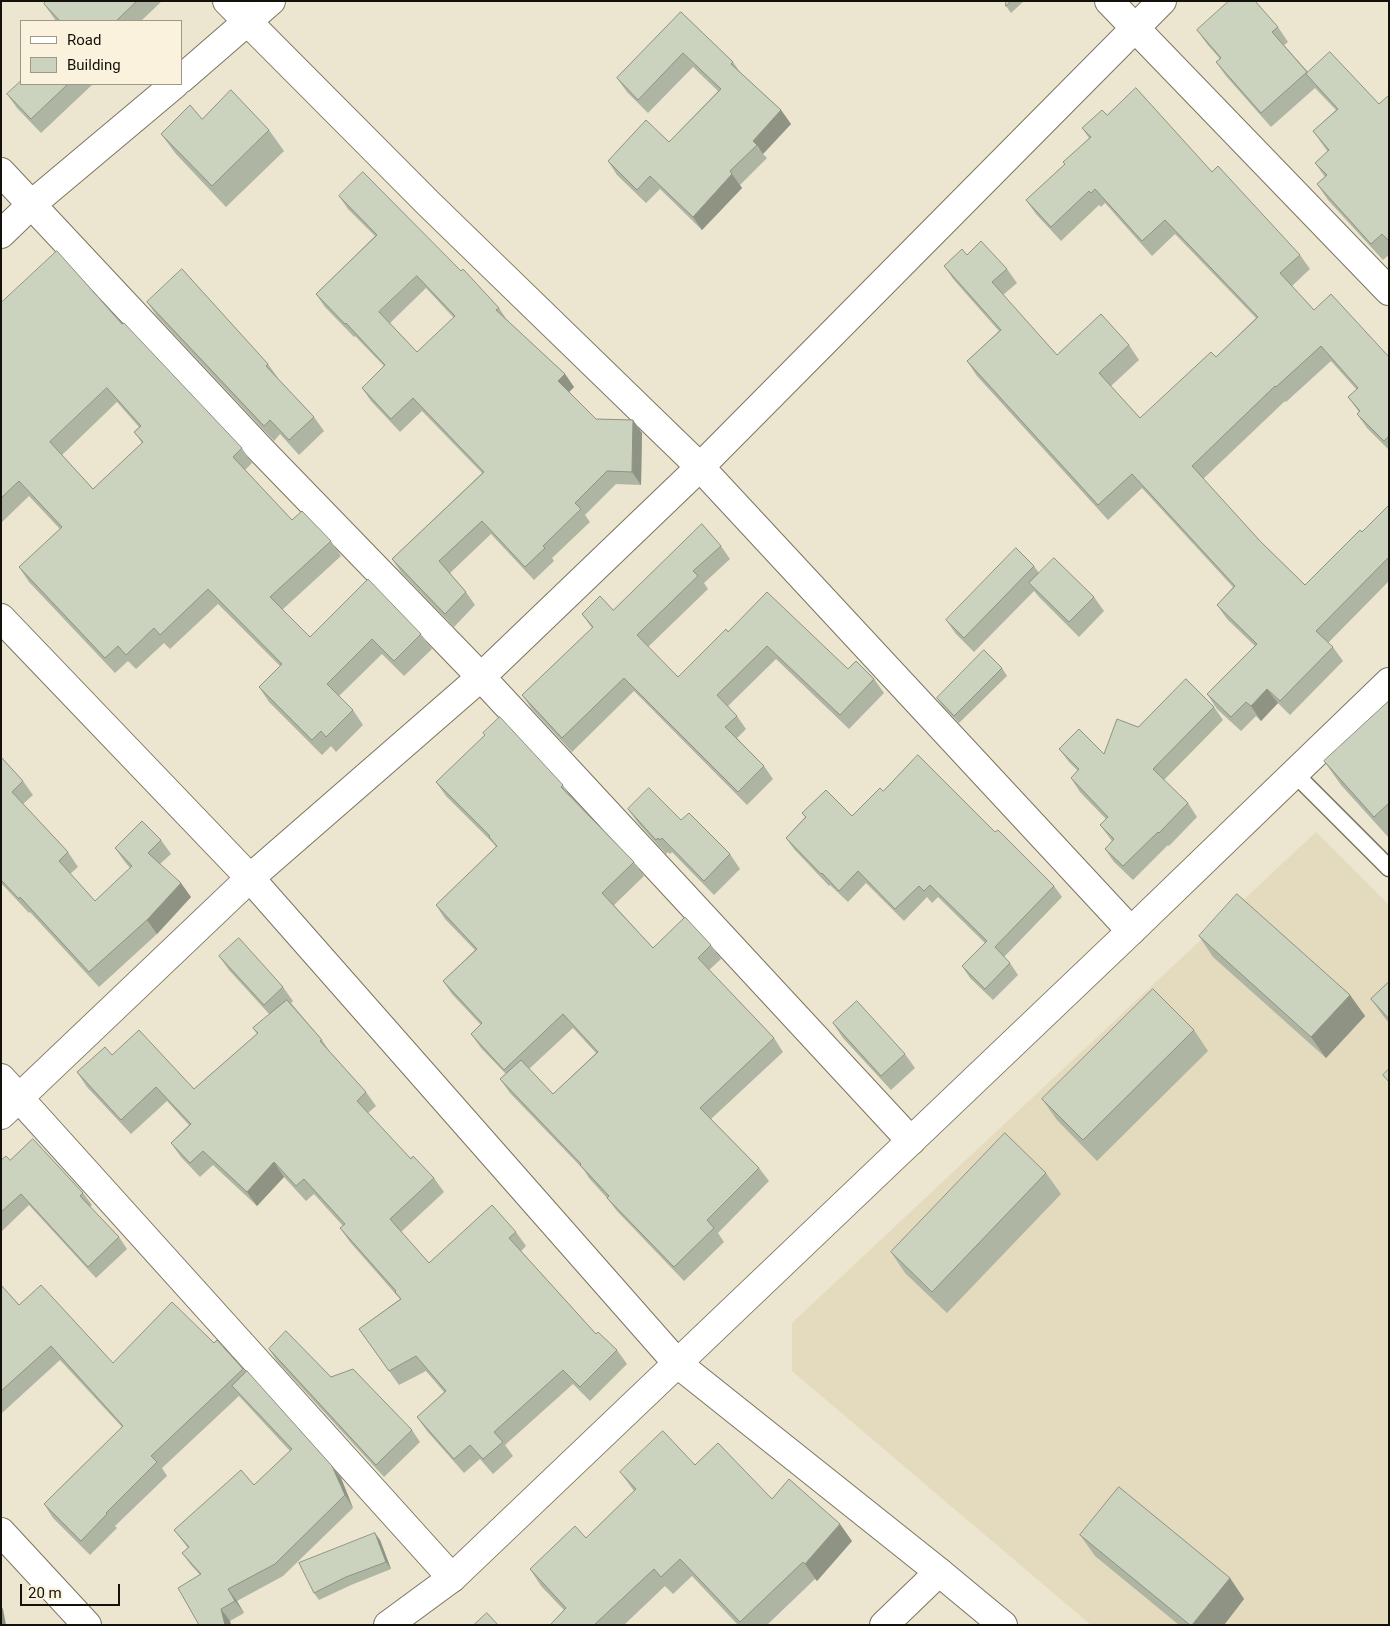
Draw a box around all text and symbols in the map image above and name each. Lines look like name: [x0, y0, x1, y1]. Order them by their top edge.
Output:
legend: [20, 20, 182, 85]
text: Road: [67, 31, 101, 49]
text: Building: [67, 56, 121, 74]
scale bar: [22, 1574, 122, 1606]
text: 20 m: [28, 1584, 62, 1602]

